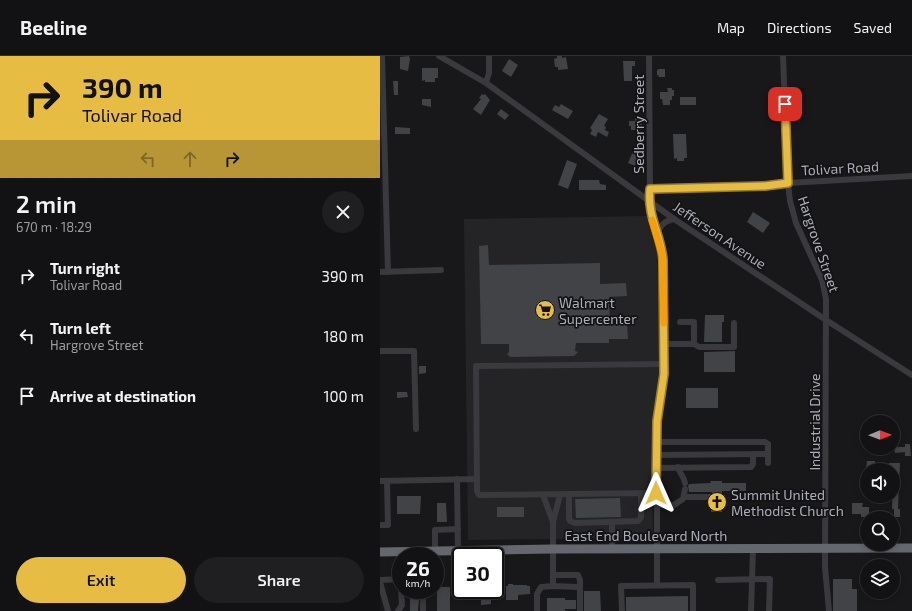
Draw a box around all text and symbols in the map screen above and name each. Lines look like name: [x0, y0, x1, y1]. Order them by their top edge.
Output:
text: Beeline: [20, 16, 87, 39]
text: Map: [717, 19, 745, 36]
text: Directions: [767, 19, 832, 36]
text: Saved: [854, 19, 892, 36]
text: 390 m: [82, 70, 163, 104]
icon: right: [16, 72, 68, 124]
street label: Sedberry Street: [630, 74, 647, 174]
pin: [768, 87, 802, 121]
icon: arrive: [774, 93, 796, 115]
text: Tolivar Road: [82, 104, 182, 126]
icon: left: [137, 148, 159, 170]
icon: ahead: [179, 148, 201, 170]
icon: right: [221, 148, 243, 170]
street label: Tolivar Road: [801, 157, 879, 179]
text: 2 min: [16, 189, 77, 218]
button: close: [322, 191, 364, 233]
street label: Hargrove Street: [795, 194, 843, 294]
street label: Jefferson Avenue: [670, 198, 770, 272]
text: 670 m · 18:29: [16, 219, 92, 235]
text: Turn right: [50, 259, 120, 277]
icon: right: [16, 265, 38, 287]
text: 390 m: [322, 267, 364, 285]
text: Tolivar Road: [50, 277, 122, 293]
place label: Walmart Supercenter: [559, 294, 637, 327]
supermarket icon: Walmart Supercenter: [534, 299, 556, 321]
text: Turn left: [50, 319, 111, 337]
icon: left: [16, 325, 38, 347]
text: 180 m: [323, 327, 364, 345]
text: Hargrove Street: [50, 337, 143, 353]
street label: Industrial Drive: [806, 373, 823, 471]
icon: arrive: [16, 385, 38, 407]
text: Arrive at destination: [50, 387, 196, 405]
text: 100 m: [323, 387, 364, 405]
north arrow: [860, 415, 900, 455]
map controls: [860, 415, 900, 599]
button: sound: [860, 463, 900, 503]
position arrow: [635, 472, 677, 514]
place label: Summit United Methodist Church: [731, 486, 844, 519]
church icon: Summit United Methodist Church: [706, 491, 728, 513]
button: search: [860, 511, 900, 551]
street label: East End Boulevard North: [564, 527, 728, 544]
speed limit sign: 30: [452, 547, 504, 599]
text: 26: [406, 556, 430, 580]
button: Exit: [16, 557, 186, 603]
button: Share: [194, 557, 364, 603]
button: layers: [860, 559, 900, 599]
text: km/h: [406, 577, 430, 589]

